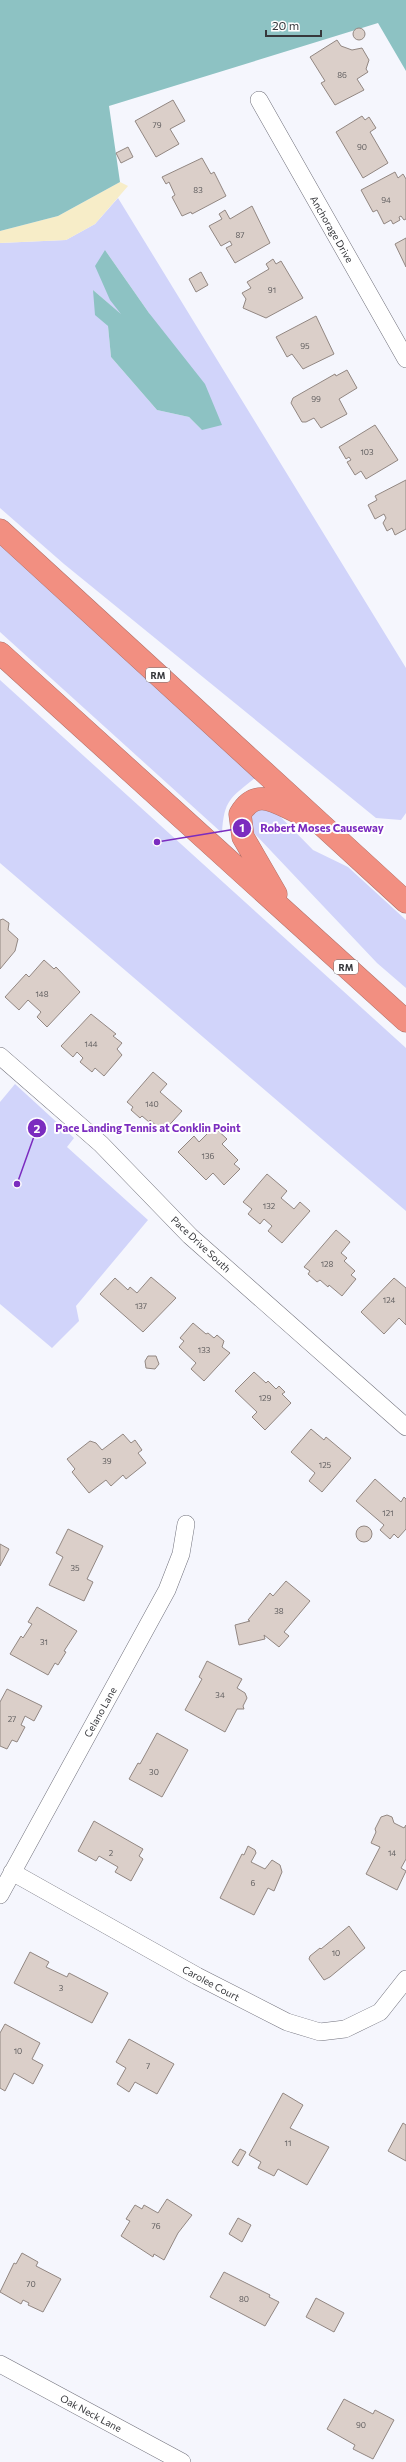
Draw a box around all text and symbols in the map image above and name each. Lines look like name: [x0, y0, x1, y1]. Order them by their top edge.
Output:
scale bar: [266, 12, 321, 38]
text: 20 m: [272, 18, 299, 32]
house number: 86: [337, 70, 347, 80]
house number: 79: [152, 120, 162, 130]
house number: 90: [357, 142, 367, 152]
house number: 83: [193, 185, 203, 195]
street label: Anchorage Drive: [308, 193, 356, 265]
house number: 94: [381, 195, 391, 205]
house number: 87: [235, 230, 245, 240]
house number: 91: [268, 285, 276, 295]
house number: 95: [300, 341, 310, 351]
house number: 99: [311, 394, 321, 404]
house number: 103: [360, 447, 374, 457]
road number: RM: [146, 668, 170, 682]
callout: Robert Moses Causeway: [232, 816, 392, 839]
text: 1: [239, 820, 245, 834]
text: Robert Moses Causeway: [260, 821, 384, 834]
road number: RM: [334, 960, 358, 974]
house number: 148: [35, 989, 49, 999]
house number: 144: [84, 1039, 98, 1049]
house number: 140: [145, 1099, 159, 1109]
callout: Pace Landing Tennis at Conklin Point: [27, 1117, 248, 1140]
text: 2: [34, 1121, 41, 1135]
text: Pace Landing Tennis at Conklin Point: [55, 1121, 241, 1134]
house number: 136: [202, 1151, 215, 1161]
house number: 132: [263, 1201, 276, 1211]
street label: Pace Drive South: [169, 1213, 233, 1275]
house number: 128: [321, 1259, 333, 1269]
house number: 124: [383, 1295, 395, 1305]
house number: 137: [135, 1301, 147, 1311]
house number: 133: [198, 1345, 211, 1355]
house number: 129: [259, 1393, 271, 1403]
house number: 39: [102, 1456, 112, 1466]
house number: 125: [319, 1460, 332, 1470]
house number: 121: [382, 1508, 394, 1518]
house number: 35: [70, 1563, 80, 1573]
house number: 38: [274, 1606, 284, 1616]
house number: 31: [40, 1637, 48, 1647]
street label: Celano Lane: [81, 1685, 119, 1739]
house number: 34: [215, 1690, 225, 1700]
house number: 27: [8, 1714, 16, 1724]
house number: 30: [149, 1767, 159, 1777]
house number: 2: [109, 1848, 114, 1858]
house number: 14: [388, 1848, 396, 1858]
house number: 6: [251, 1878, 256, 1888]
house number: 10: [332, 1948, 340, 1958]
street label: Carolee Court: [180, 1963, 242, 2003]
house number: 3: [59, 1983, 64, 1993]
house number: 10: [14, 2046, 22, 2056]
house number: 7: [146, 2061, 150, 2071]
house number: 11: [285, 2138, 291, 2148]
house number: 76: [151, 2221, 161, 2231]
house number: 70: [26, 2279, 36, 2289]
house number: 80: [239, 2294, 249, 2304]
street label: Oak Neck Lane: [58, 2392, 124, 2434]
house number: 90: [356, 2420, 366, 2430]

